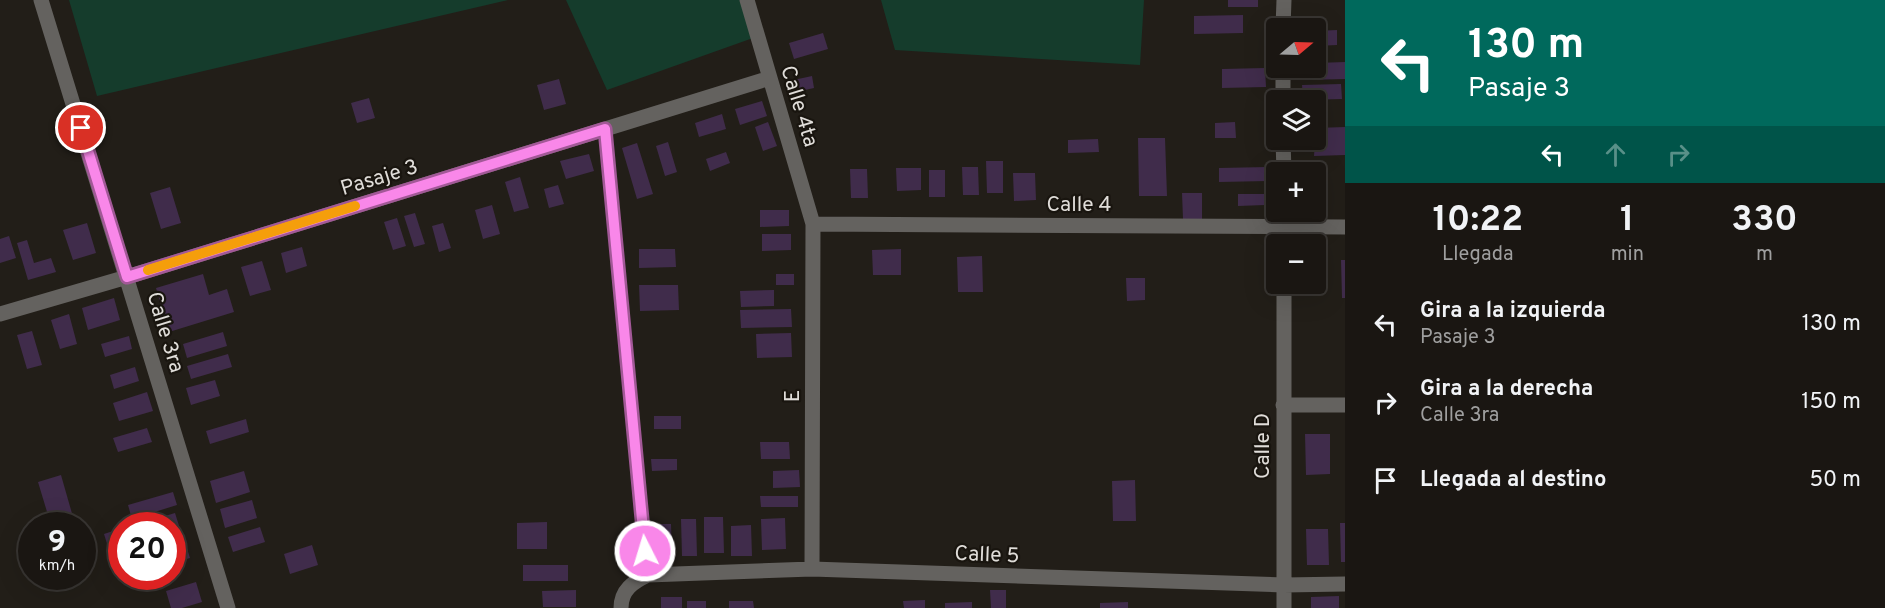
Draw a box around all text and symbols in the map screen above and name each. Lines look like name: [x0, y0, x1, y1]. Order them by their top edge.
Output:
north arrow: [1266, 18, 1326, 78]
map controls: [1266, 18, 1326, 294]
text: 130 m: [1468, 20, 1584, 73]
icon: left: [1369, 24, 1447, 102]
street label: Calle 4ta: [773, 62, 824, 150]
text: Pasaje 3: [1468, 72, 1570, 106]
button: layers: [1266, 90, 1326, 150]
pin: [55, 102, 106, 153]
icon: arrive: [64, 111, 97, 144]
icon: left: [1536, 138, 1569, 171]
icon: ahead: [1599, 138, 1632, 171]
icon: right: [1662, 138, 1695, 171]
street label: Pasaje 3: [338, 154, 421, 203]
button: +: [1266, 162, 1326, 222]
street label: Calle 4: [1047, 192, 1111, 219]
text: 10:22: [1432, 198, 1523, 244]
text: 1: [1620, 198, 1634, 244]
text: 330: [1731, 198, 1798, 244]
button: −: [1266, 234, 1326, 294]
text: Llegada: [1442, 242, 1514, 268]
text: min: [1611, 242, 1644, 268]
text: m: [1756, 242, 1773, 268]
street label: Calle 3ra: [139, 289, 190, 376]
text: Gira a la izquierda: [1420, 298, 1606, 325]
icon: left: [1369, 308, 1402, 341]
text: 130 m: [1802, 311, 1861, 338]
text: Pasaje 3: [1420, 325, 1496, 351]
text: Gira a la derecha: [1420, 376, 1593, 403]
icon: right: [1369, 386, 1402, 419]
text: 150 m: [1801, 389, 1861, 416]
street label: E: [780, 390, 807, 402]
text: Calle 3ra: [1420, 403, 1499, 429]
street label: Calle D: [1250, 413, 1277, 479]
icon: arrive: [1369, 464, 1402, 497]
text: Llegada al destino: [1420, 467, 1606, 494]
text: 50 m: [1809, 467, 1861, 494]
speed limit sign: 20: [108, 512, 186, 590]
position arrow: [613, 519, 677, 583]
text: 9: [48, 525, 66, 562]
street label: Calle 5: [954, 541, 1020, 570]
text: km/h: [39, 557, 75, 576]

